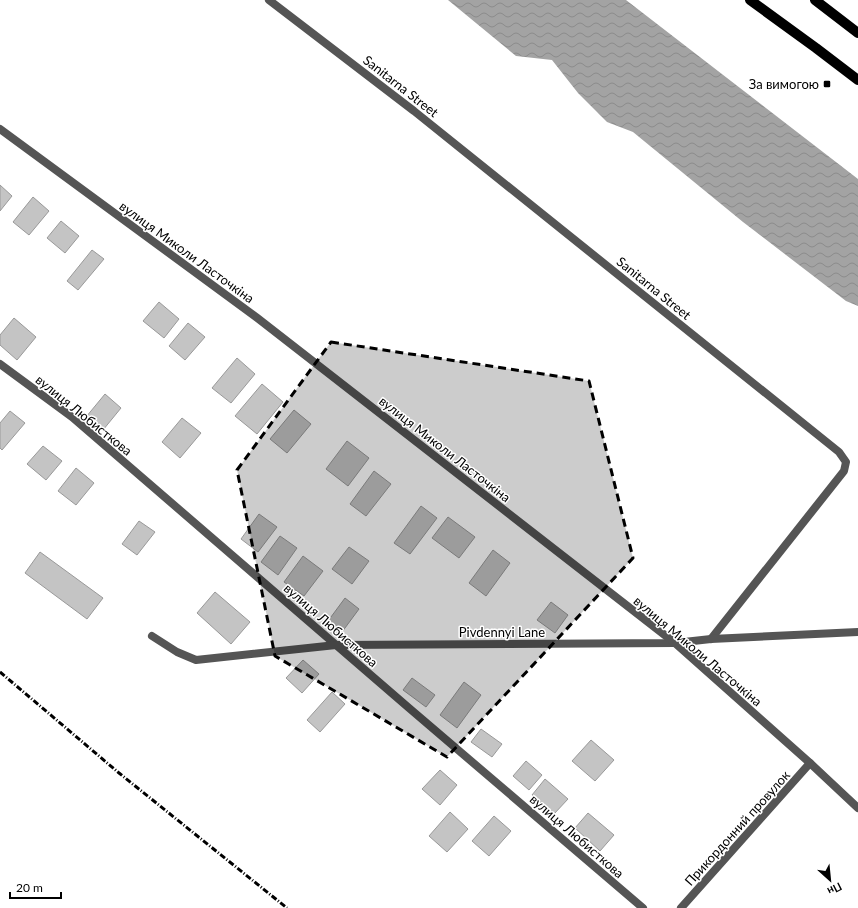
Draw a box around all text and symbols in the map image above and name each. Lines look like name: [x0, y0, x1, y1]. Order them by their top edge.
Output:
street label: Sanitarna Street: [360, 52, 442, 120]
place label: За вимогою: [749, 76, 819, 92]
marker: За вимогою: [822, 79, 832, 89]
street label: вулиця Миколи Ласточкіна: [117, 198, 257, 306]
street label: Sanitarna Street: [614, 253, 695, 323]
street label: вулиця Любисткова: [33, 371, 135, 459]
street label: вулиця Миколи Ласточкіна: [376, 393, 514, 505]
street label: вулиця Любисткова: [281, 580, 381, 670]
street label: вулиця Миколи Ласточкіна: [631, 593, 765, 709]
street label: Pivdennyi Lane: [459, 624, 545, 640]
street label: Прикордонний провулок: [681, 767, 793, 889]
street label: вулиця Любисткова: [527, 791, 627, 881]
north arrow: [810, 860, 850, 900]
scale bar: [10, 874, 61, 900]
text: 20 m: [16, 880, 43, 895]
text: Пн: [825, 880, 844, 898]

